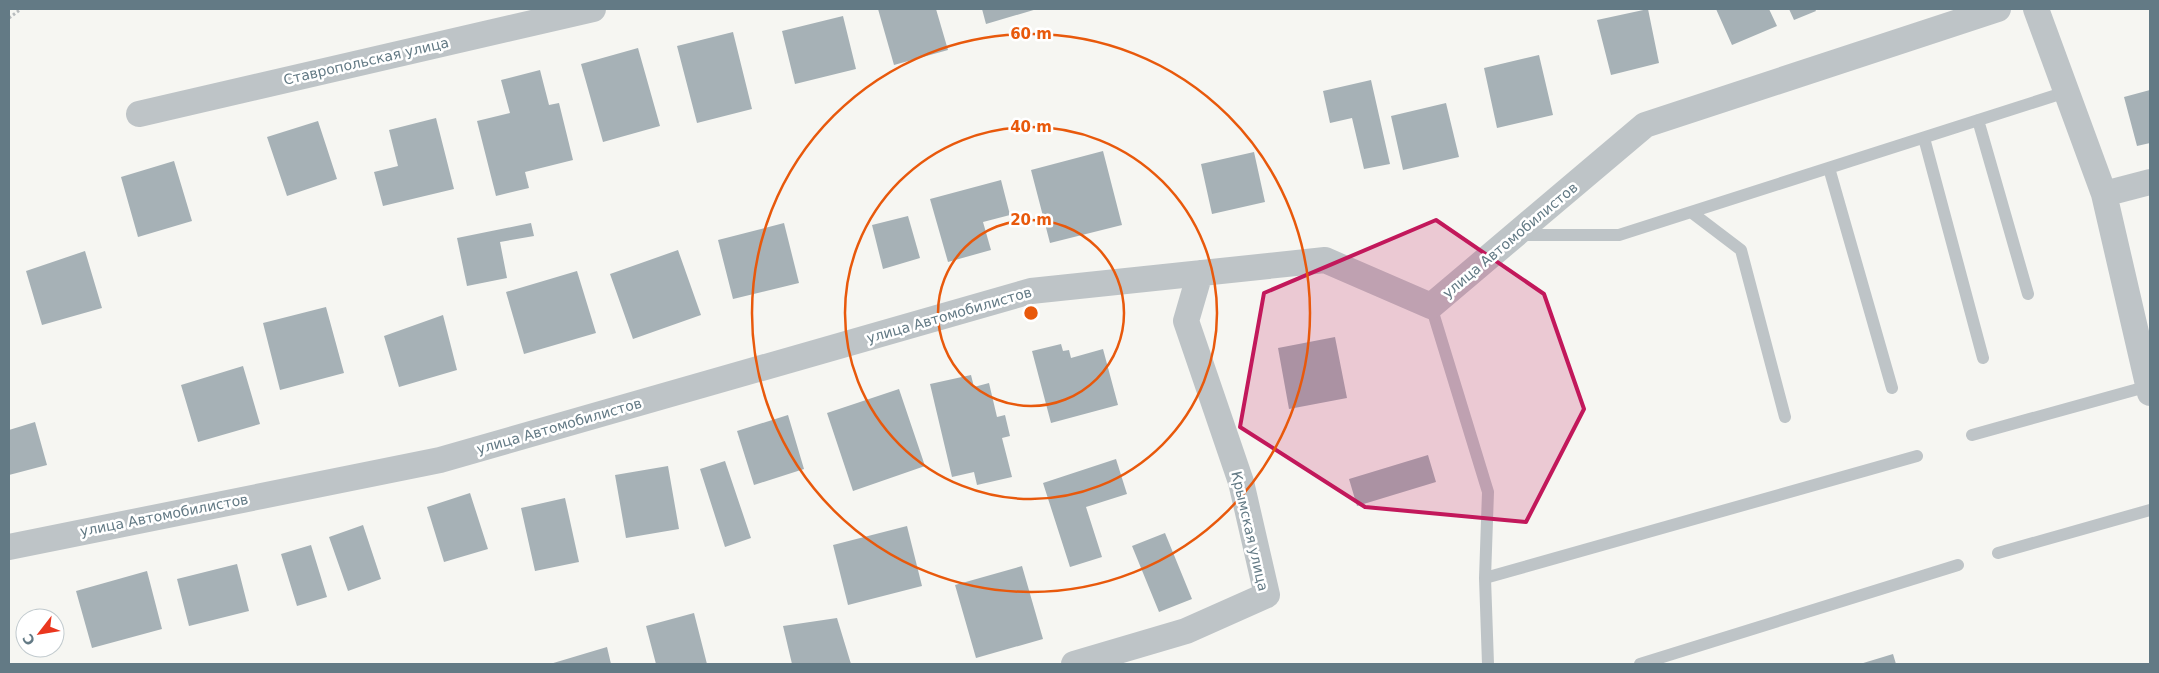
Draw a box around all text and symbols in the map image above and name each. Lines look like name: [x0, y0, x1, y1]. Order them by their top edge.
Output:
text: 60 m: [1010, 25, 1052, 43]
street label: Ставропольская улица: [282, 34, 450, 88]
text: 40 m: [1010, 118, 1052, 136]
street label: улица Автомобилистов: [1439, 179, 1581, 301]
text: 20 m: [1010, 211, 1052, 229]
street label: улица Автомобилистов: [865, 284, 1033, 346]
centre of rings: [1022, 304, 1040, 322]
street label: улица Автомобилистов: [475, 395, 643, 457]
street label: Крымская улица: [1228, 470, 1272, 592]
street label: улица Автомобилистов: [79, 491, 249, 539]
north arrow: [15, 608, 65, 658]
text: С: [19, 631, 38, 648]

